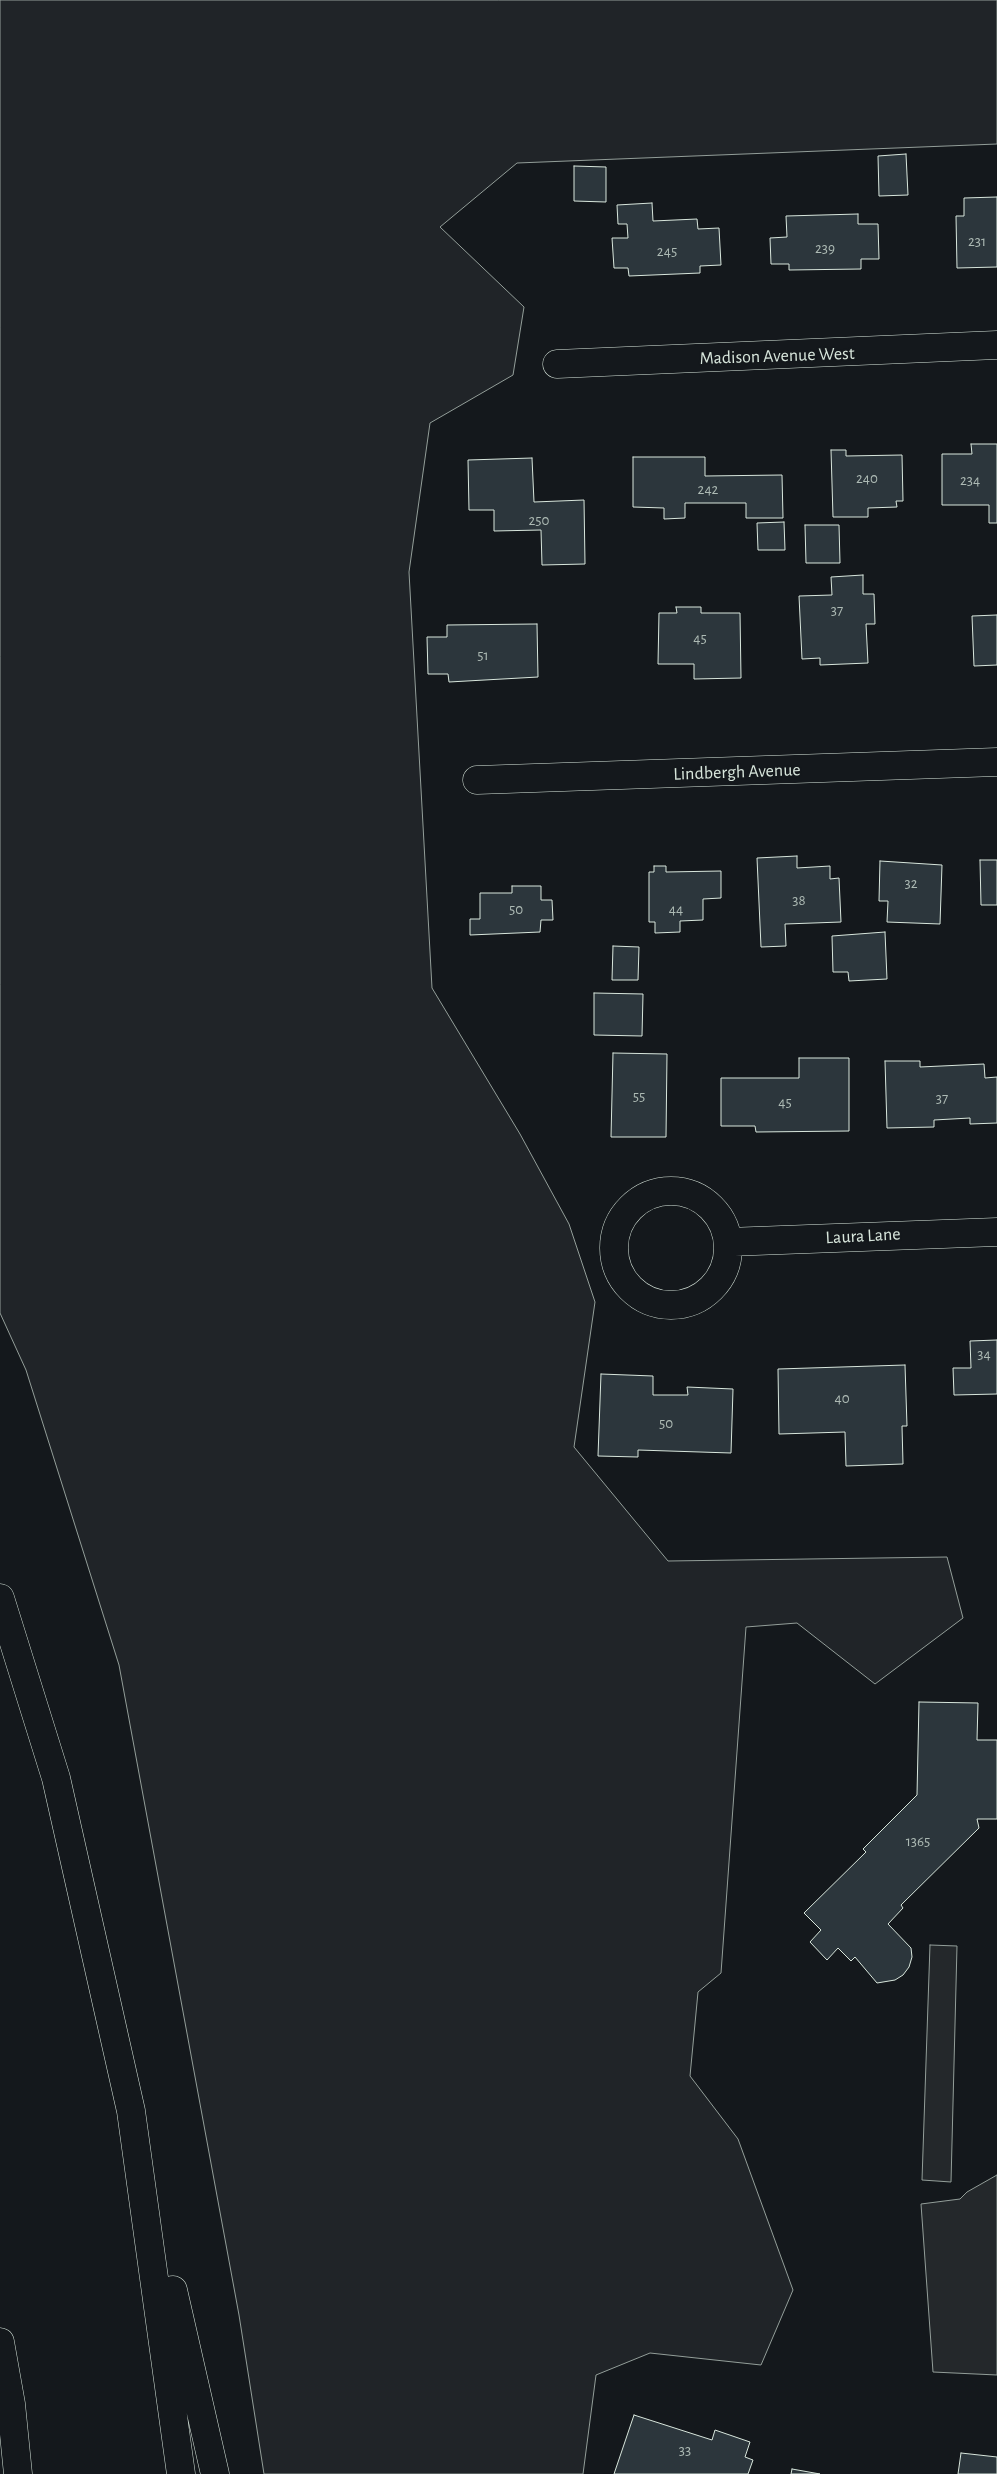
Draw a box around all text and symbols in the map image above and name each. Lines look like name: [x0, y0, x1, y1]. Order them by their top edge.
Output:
house number: 231: [968, 232, 986, 250]
house number: 239: [815, 239, 835, 257]
house number: 245: [657, 242, 677, 260]
street label: Madison Avenue West: [699, 343, 855, 369]
house number: 240: [856, 469, 878, 487]
house number: 234: [960, 471, 980, 489]
house number: 242: [698, 480, 718, 498]
house number: 250: [528, 511, 550, 529]
house number: 37: [831, 601, 843, 619]
house number: 45: [693, 629, 707, 647]
house number: 51: [477, 646, 489, 664]
street label: Lindbergh Avenue: [673, 759, 801, 785]
house number: 32: [904, 874, 918, 892]
house number: 38: [792, 891, 806, 909]
house number: 50: [509, 900, 523, 918]
house number: 44: [669, 900, 683, 918]
house number: 55: [633, 1087, 645, 1105]
house number: 37: [936, 1089, 948, 1107]
house number: 45: [778, 1093, 792, 1111]
street label: Laura Lane: [825, 1223, 901, 1249]
house number: 34: [977, 1345, 991, 1363]
house number: 40: [834, 1389, 850, 1407]
house number: 50: [659, 1414, 673, 1432]
house number: 1365: [906, 1832, 930, 1850]
house number: 33: [679, 2441, 691, 2459]

